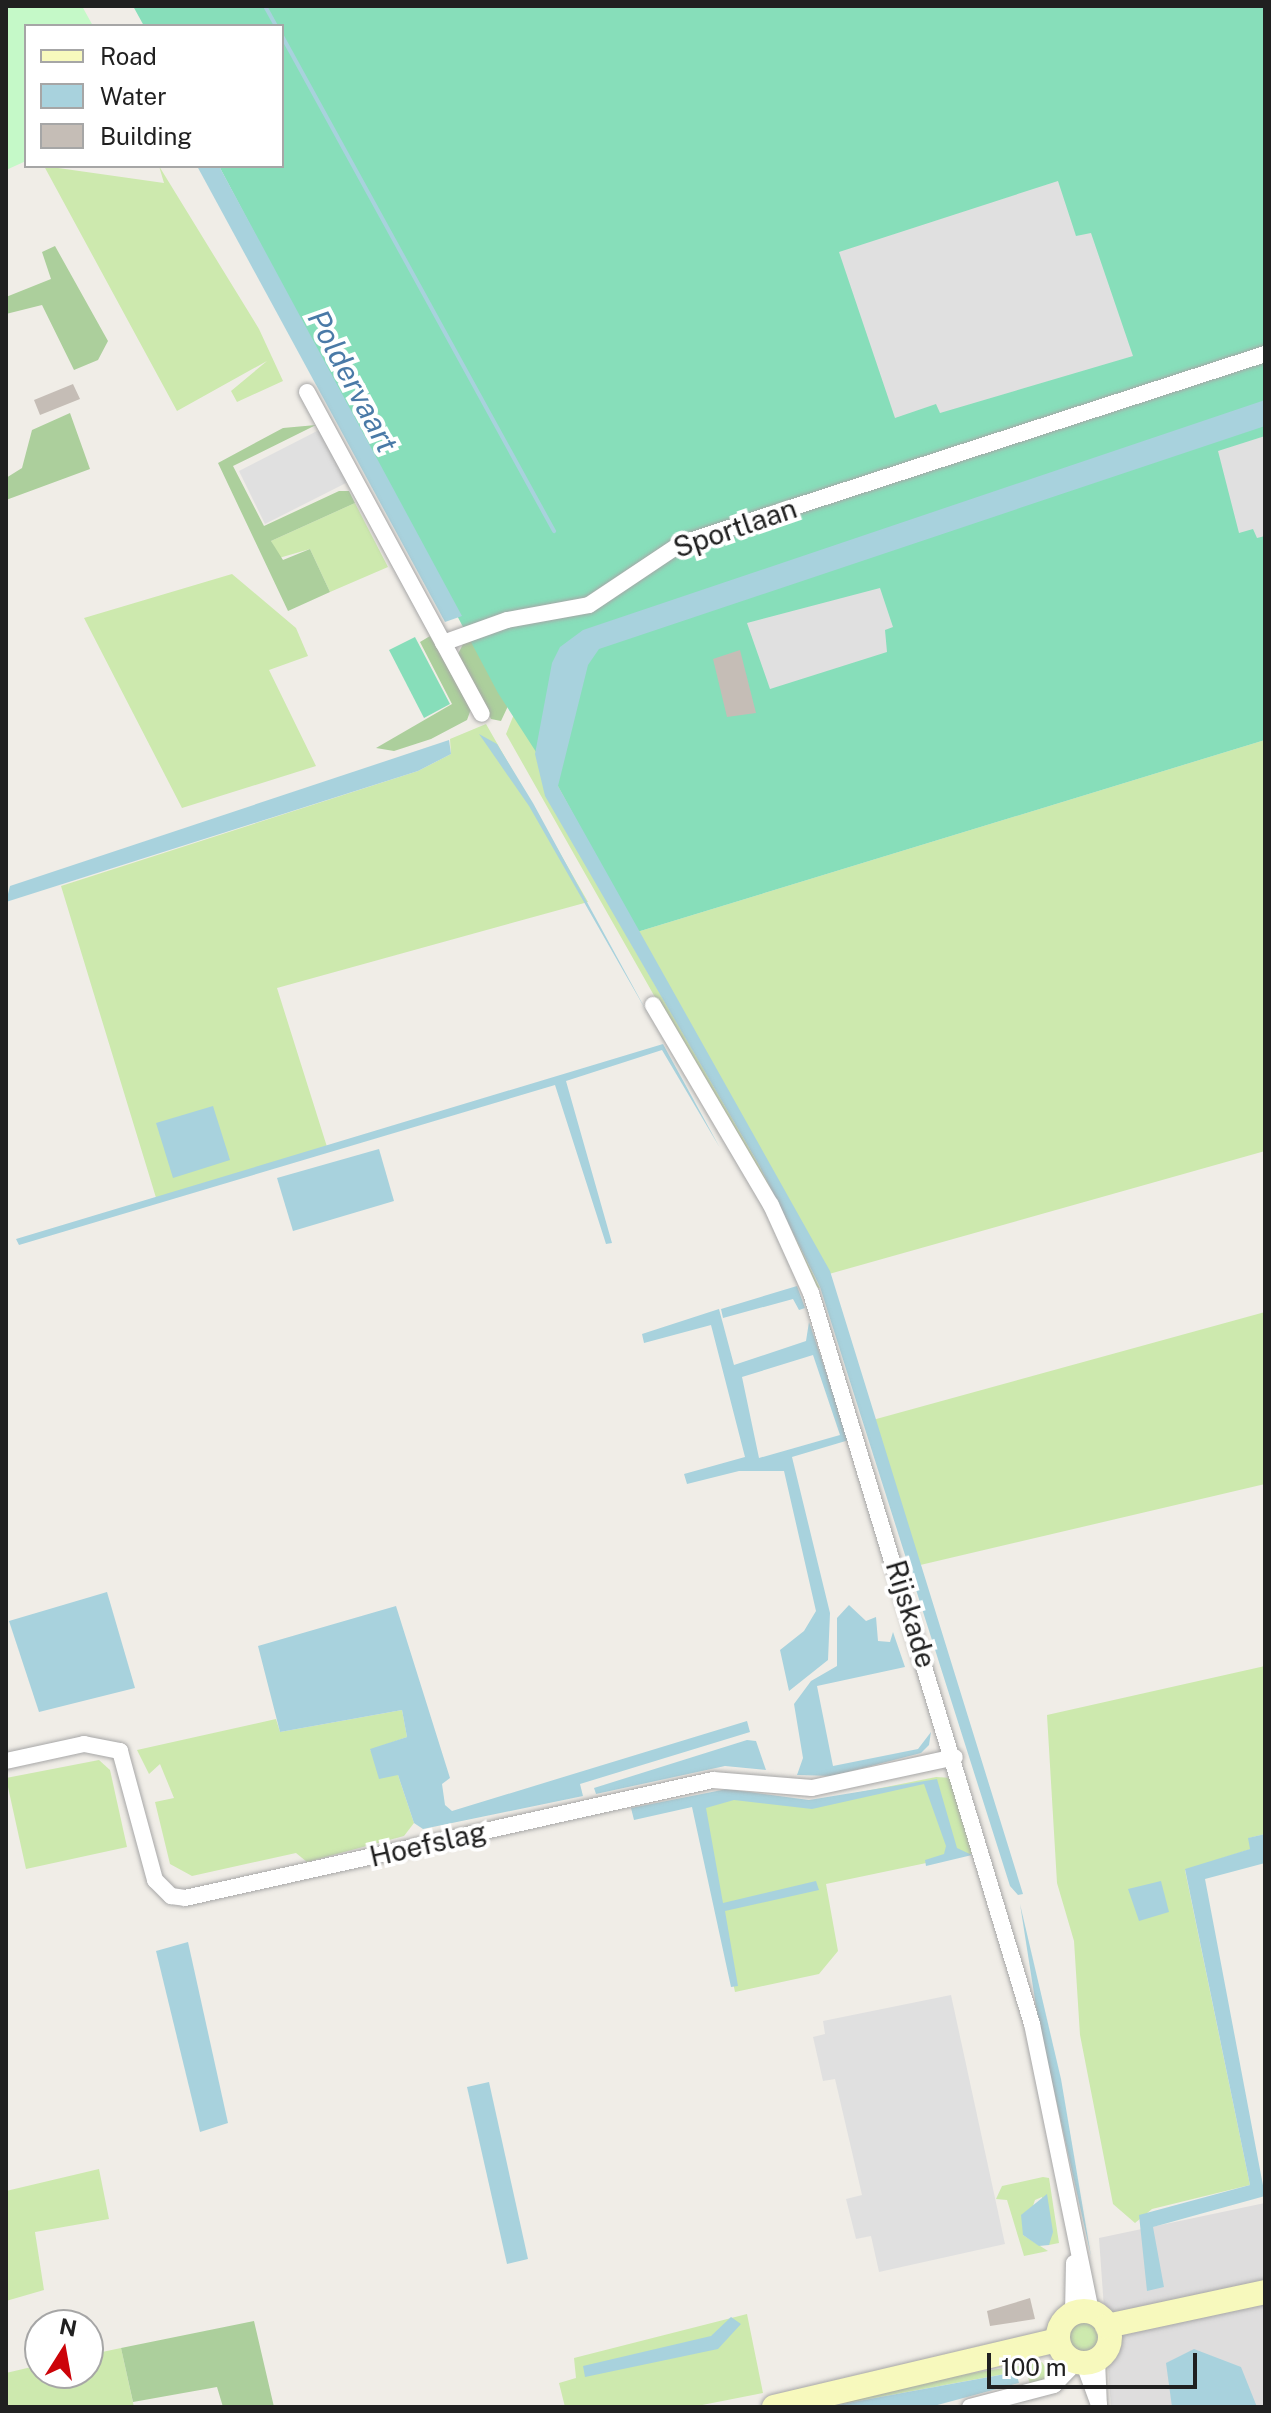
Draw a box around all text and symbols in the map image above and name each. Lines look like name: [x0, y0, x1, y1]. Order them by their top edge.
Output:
legend: [24, 24, 284, 168]
text: Road: [100, 42, 157, 70]
text: Water: [100, 82, 167, 110]
text: Building: [100, 122, 192, 150]
water label: Poldervaart: [300, 304, 406, 458]
street label: Sportlaan: [669, 491, 801, 565]
street label: Rijskade: [879, 1556, 943, 1672]
street label: Hoefslag: [366, 1814, 490, 1874]
north arrow: [24, 2309, 104, 2389]
text: N: [57, 2313, 79, 2342]
scale bar: [991, 2337, 1201, 2387]
text: 100 m: [1001, 2353, 1067, 2381]

